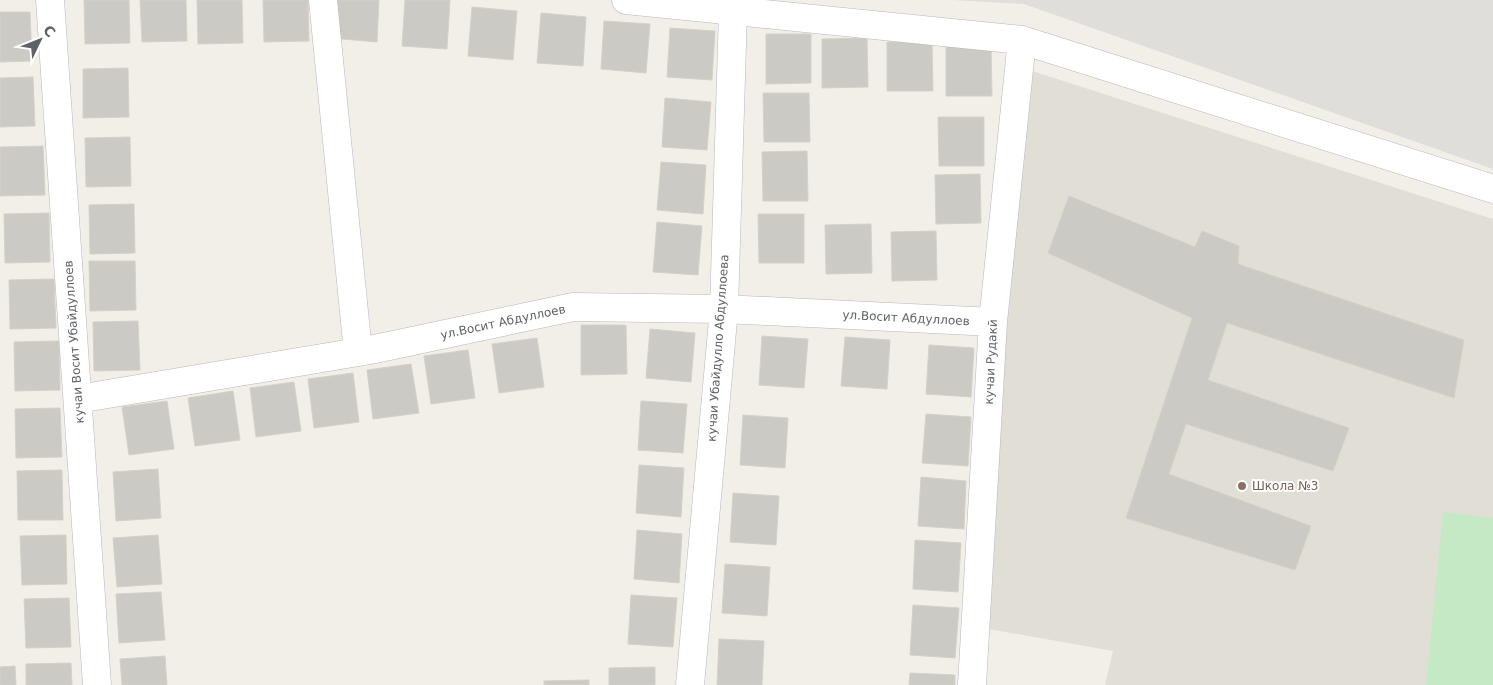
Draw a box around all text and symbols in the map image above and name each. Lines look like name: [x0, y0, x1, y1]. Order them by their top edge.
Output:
north arrow: [15, 15, 65, 65]
text: С: [40, 22, 59, 40]
street label: кучаи Убайдулло Абдуллоева: [704, 254, 732, 442]
street label: кучаи Восит Убайдуллоев: [61, 260, 87, 424]
street label: ул.Восит Абдуллоев: [439, 302, 567, 342]
street label: ул.Восит Абдуллоев: [842, 308, 970, 328]
street label: кучаи Рудакӣ: [982, 319, 1000, 405]
place label: Школа №3: [1252, 479, 1318, 493]
marker: Школа №3: [1236, 480, 1248, 492]

